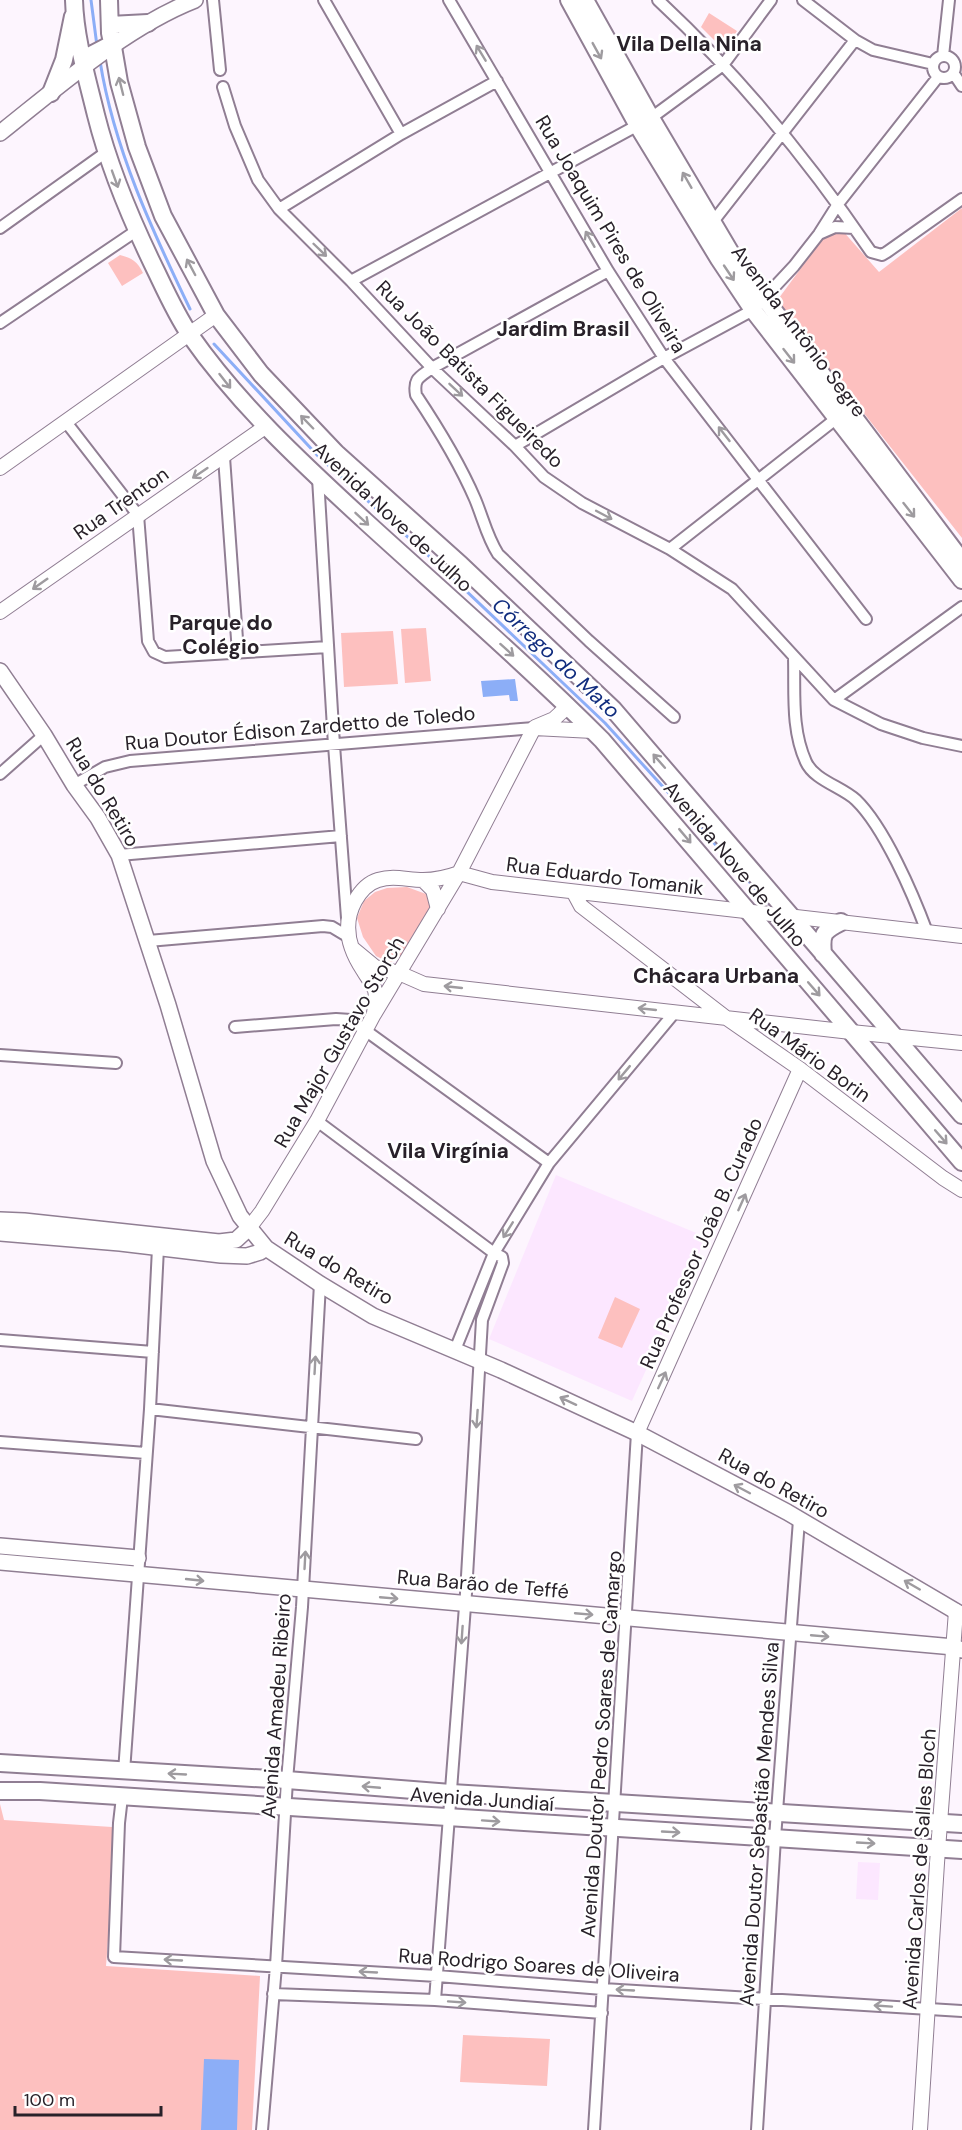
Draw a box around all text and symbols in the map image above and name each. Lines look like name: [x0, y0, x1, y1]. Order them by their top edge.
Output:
district label: Vila Della Nina: [616, 30, 762, 58]
one-way arrow: [592, 42, 603, 60]
one-way arrow: [474, 45, 486, 62]
one-way arrow: [114, 77, 126, 96]
street label: Rua Joaquim Pires de Oliveira: [530, 110, 692, 358]
one-way arrow: [110, 169, 121, 188]
one-way arrow: [681, 172, 693, 189]
one-way arrow: [584, 231, 596, 248]
street label: Avenida Antônio Segre: [726, 240, 872, 422]
one-way arrow: [312, 243, 327, 258]
one-way arrow: [185, 259, 197, 276]
one-way arrow: [722, 265, 735, 282]
street label: Rua João Batista Figueiredo: [370, 274, 570, 474]
district label: Jardim Brasil: [496, 315, 630, 343]
one-way arrow: [783, 348, 796, 364]
one-way arrow: [218, 373, 231, 389]
one-way arrow: [448, 383, 463, 397]
one-way arrow: [300, 415, 314, 430]
one-way arrow: [717, 427, 730, 443]
street label: Avenida Nove de Julho: [308, 436, 478, 598]
street label: Rua Trenton: [68, 461, 174, 545]
one-way arrow: [192, 467, 209, 479]
one-way arrow: [902, 502, 915, 518]
one-way arrow: [594, 510, 612, 521]
one-way arrow: [355, 512, 370, 526]
one-way arrow: [32, 578, 48, 590]
water label: Córrego do Mato: [486, 591, 626, 725]
district label: Parque do Colégio: [169, 609, 273, 661]
one-way arrow: [499, 643, 514, 657]
street label: Rua Doutor Édison Zardetto de Toledo: [124, 700, 476, 756]
street label: Rua do Retiro: [60, 733, 146, 851]
one-way arrow: [652, 754, 666, 769]
street label: Avenida Nove de Julho: [658, 776, 812, 952]
one-way arrow: [678, 828, 692, 843]
street label: Rua Eduardo Tomanik: [505, 851, 705, 901]
street label: Rua Major Gustavo Storch: [268, 932, 410, 1152]
district label: Chácara Urbana: [633, 962, 799, 990]
one-way arrow: [443, 981, 463, 992]
one-way arrow: [807, 981, 821, 996]
street label: Rua Mário Borin: [744, 1002, 876, 1108]
one-way arrow: [637, 1003, 657, 1014]
one-way arrow: [617, 1065, 630, 1081]
street label: Rua Professor João B. Curado: [634, 1113, 768, 1373]
one-way arrow: [934, 1129, 948, 1144]
district label: Vila Virgínia: [387, 1137, 509, 1165]
one-way arrow: [737, 1193, 748, 1212]
one-way arrow: [502, 1221, 514, 1238]
street label: Rua do Retiro: [280, 1225, 398, 1311]
one-way arrow: [310, 1356, 321, 1375]
one-way arrow: [656, 1371, 668, 1389]
one-way arrow: [560, 1394, 578, 1406]
one-way arrow: [471, 1409, 482, 1429]
street label: Rua do Retiro: [714, 1442, 834, 1524]
one-way arrow: [734, 1483, 752, 1494]
one-way arrow: [299, 1550, 310, 1570]
street label: Avenida Doutor Pedro Soares de Camargo: [574, 1550, 628, 1938]
street label: Rua Barão de Teffé: [396, 1564, 570, 1604]
one-way arrow: [185, 1575, 205, 1586]
one-way arrow: [904, 1579, 921, 1591]
street label: Avenida Amadeu Ribeiro: [255, 1593, 297, 1819]
one-way arrow: [379, 1593, 399, 1604]
one-way arrow: [573, 1609, 593, 1620]
one-way arrow: [457, 1624, 468, 1644]
one-way arrow: [809, 1631, 829, 1642]
street label: Avenida Doutor Sebastião Mendes Silva: [733, 1641, 785, 2007]
street label: Avenida Carlos de Salles Bloch: [896, 1728, 942, 2010]
one-way arrow: [167, 1769, 187, 1780]
one-way arrow: [362, 1781, 382, 1792]
street label: Avenida Jundiaí: [409, 1781, 555, 1817]
one-way arrow: [480, 1815, 500, 1826]
one-way arrow: [661, 1827, 681, 1838]
one-way arrow: [855, 1838, 875, 1849]
street label: Rua Rodrigo Soares de Oliveira: [397, 1942, 681, 1988]
one-way arrow: [164, 1955, 184, 1966]
one-way arrow: [358, 1966, 378, 1977]
one-way arrow: [616, 1984, 636, 1995]
one-way arrow: [447, 1997, 467, 2008]
one-way arrow: [873, 2000, 893, 2011]
scale bar: [15, 2079, 160, 2117]
text: 100 m: [24, 2088, 75, 2112]

